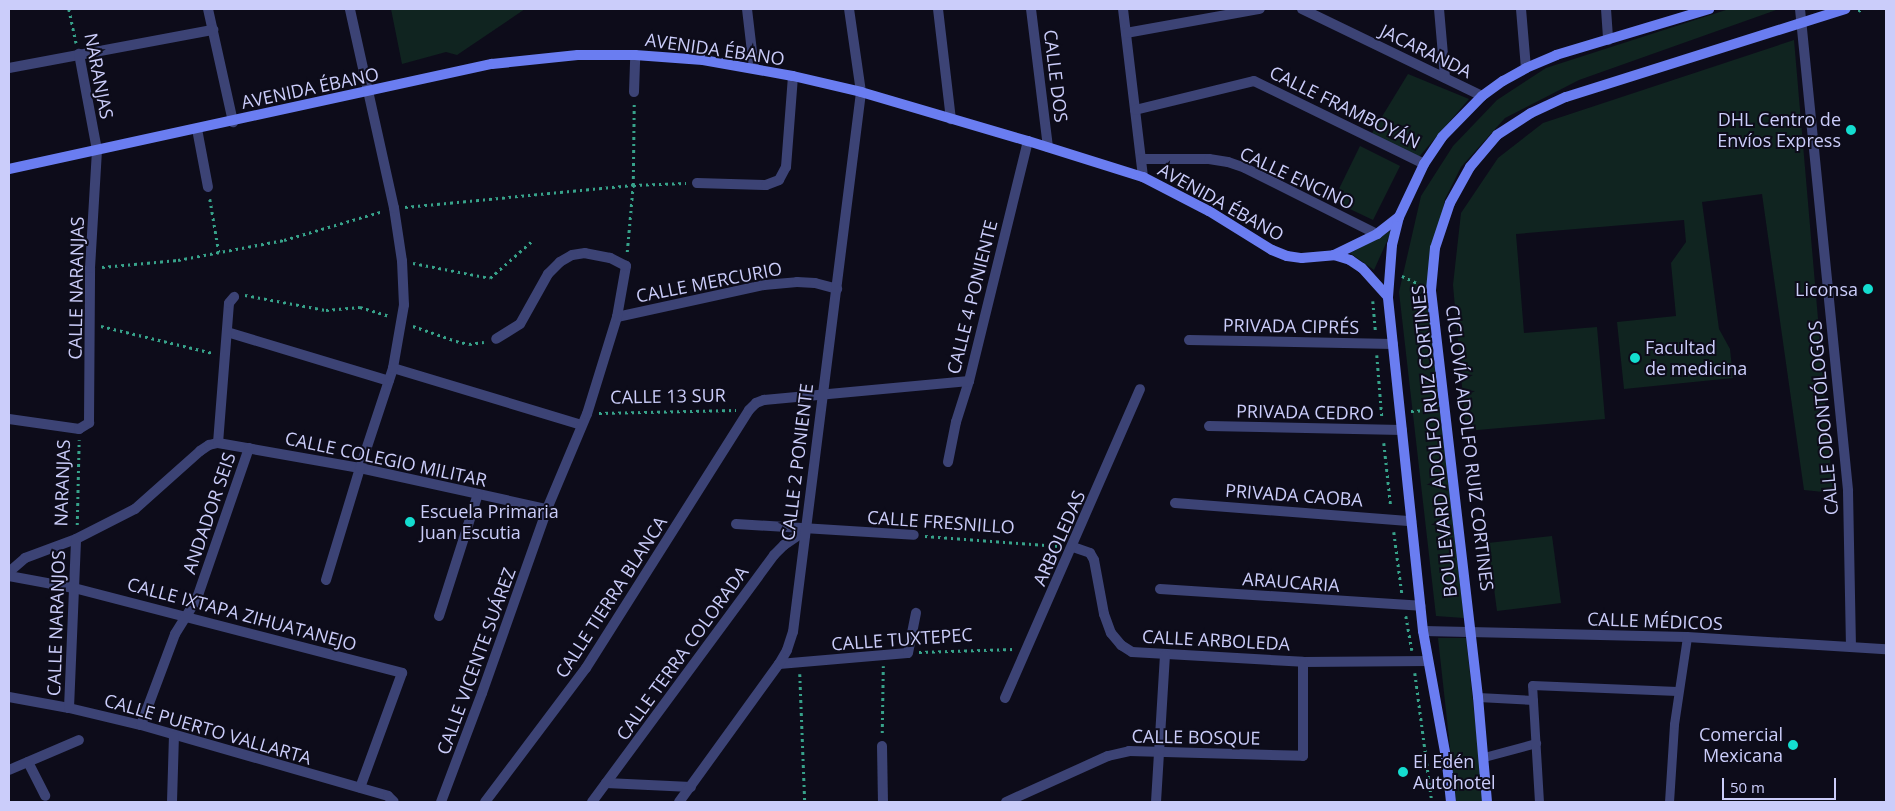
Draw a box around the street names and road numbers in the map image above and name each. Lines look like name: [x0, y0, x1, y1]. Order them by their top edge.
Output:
street label: JACARANDA: [1377, 20, 1475, 82]
street label: CALLE DOS: [1040, 28, 1072, 124]
street label: AVENIDA ÉBANO: [644, 29, 786, 69]
street label: NARANJAS: [80, 31, 118, 121]
street label: CALLE FRAMBOYÁN: [1266, 61, 1424, 153]
street label: AVENIDA ÉBANO: [239, 63, 381, 113]
street label: CALLE ENCINO: [1236, 142, 1358, 214]
street label: AVENIDA ÉBANO: [1154, 159, 1288, 245]
street label: CALLE NARANJAS: [64, 216, 88, 360]
street label: CALLE 4 PONIENTE: [942, 218, 1002, 376]
street label: CALLE MERCURIO: [634, 257, 784, 307]
street label: BOULEVARD ADOLFO RUIZ CORTINES: [1407, 284, 1461, 598]
street label: CICLOVÍA ADOLFO RUIZ CORTINES: [1442, 304, 1498, 592]
street label: PRIVADA CIPRÉS: [1223, 314, 1359, 338]
street label: CALLE ODONTÓLOGOS: [1804, 320, 1842, 516]
street label: CALLE 2 PONIENTE: [777, 382, 817, 542]
street label: CALLE 13 SUR: [610, 384, 726, 408]
street label: PRIVADA CEDRO: [1236, 400, 1374, 424]
street label: CALLE COLEGIO MILITAR: [283, 427, 489, 491]
street label: NARANJAS: [50, 439, 74, 527]
street label: ANDADOR SEIS: [178, 449, 240, 577]
street label: PRIVADA CAOBA: [1224, 479, 1364, 511]
street label: ARBOLEDAS: [1028, 487, 1090, 589]
street label: CALLE FRESNILLO: [867, 506, 1015, 538]
street label: CALLE TIERRA BLANCA: [551, 512, 671, 682]
street label: CALLE NARANJOS: [43, 550, 69, 696]
street label: CALLE TERRA COLORADA: [612, 562, 752, 744]
street label: CALLE VICENTE SUÁREZ: [432, 565, 520, 757]
street label: ARAUCARIA: [1242, 568, 1340, 596]
street label: CALLE IXTAPA ZIHUATANEJO: [125, 573, 359, 655]
street label: CALLE MÉDICOS: [1587, 608, 1723, 634]
street label: CALLE TUXTEPEC: [831, 623, 973, 655]
street label: CALLE ARBOLEDA: [1141, 625, 1291, 655]
street label: CALLE PUERTO VALLARTA: [102, 689, 314, 769]
street label: CALLE BOSQUE: [1131, 725, 1261, 749]

